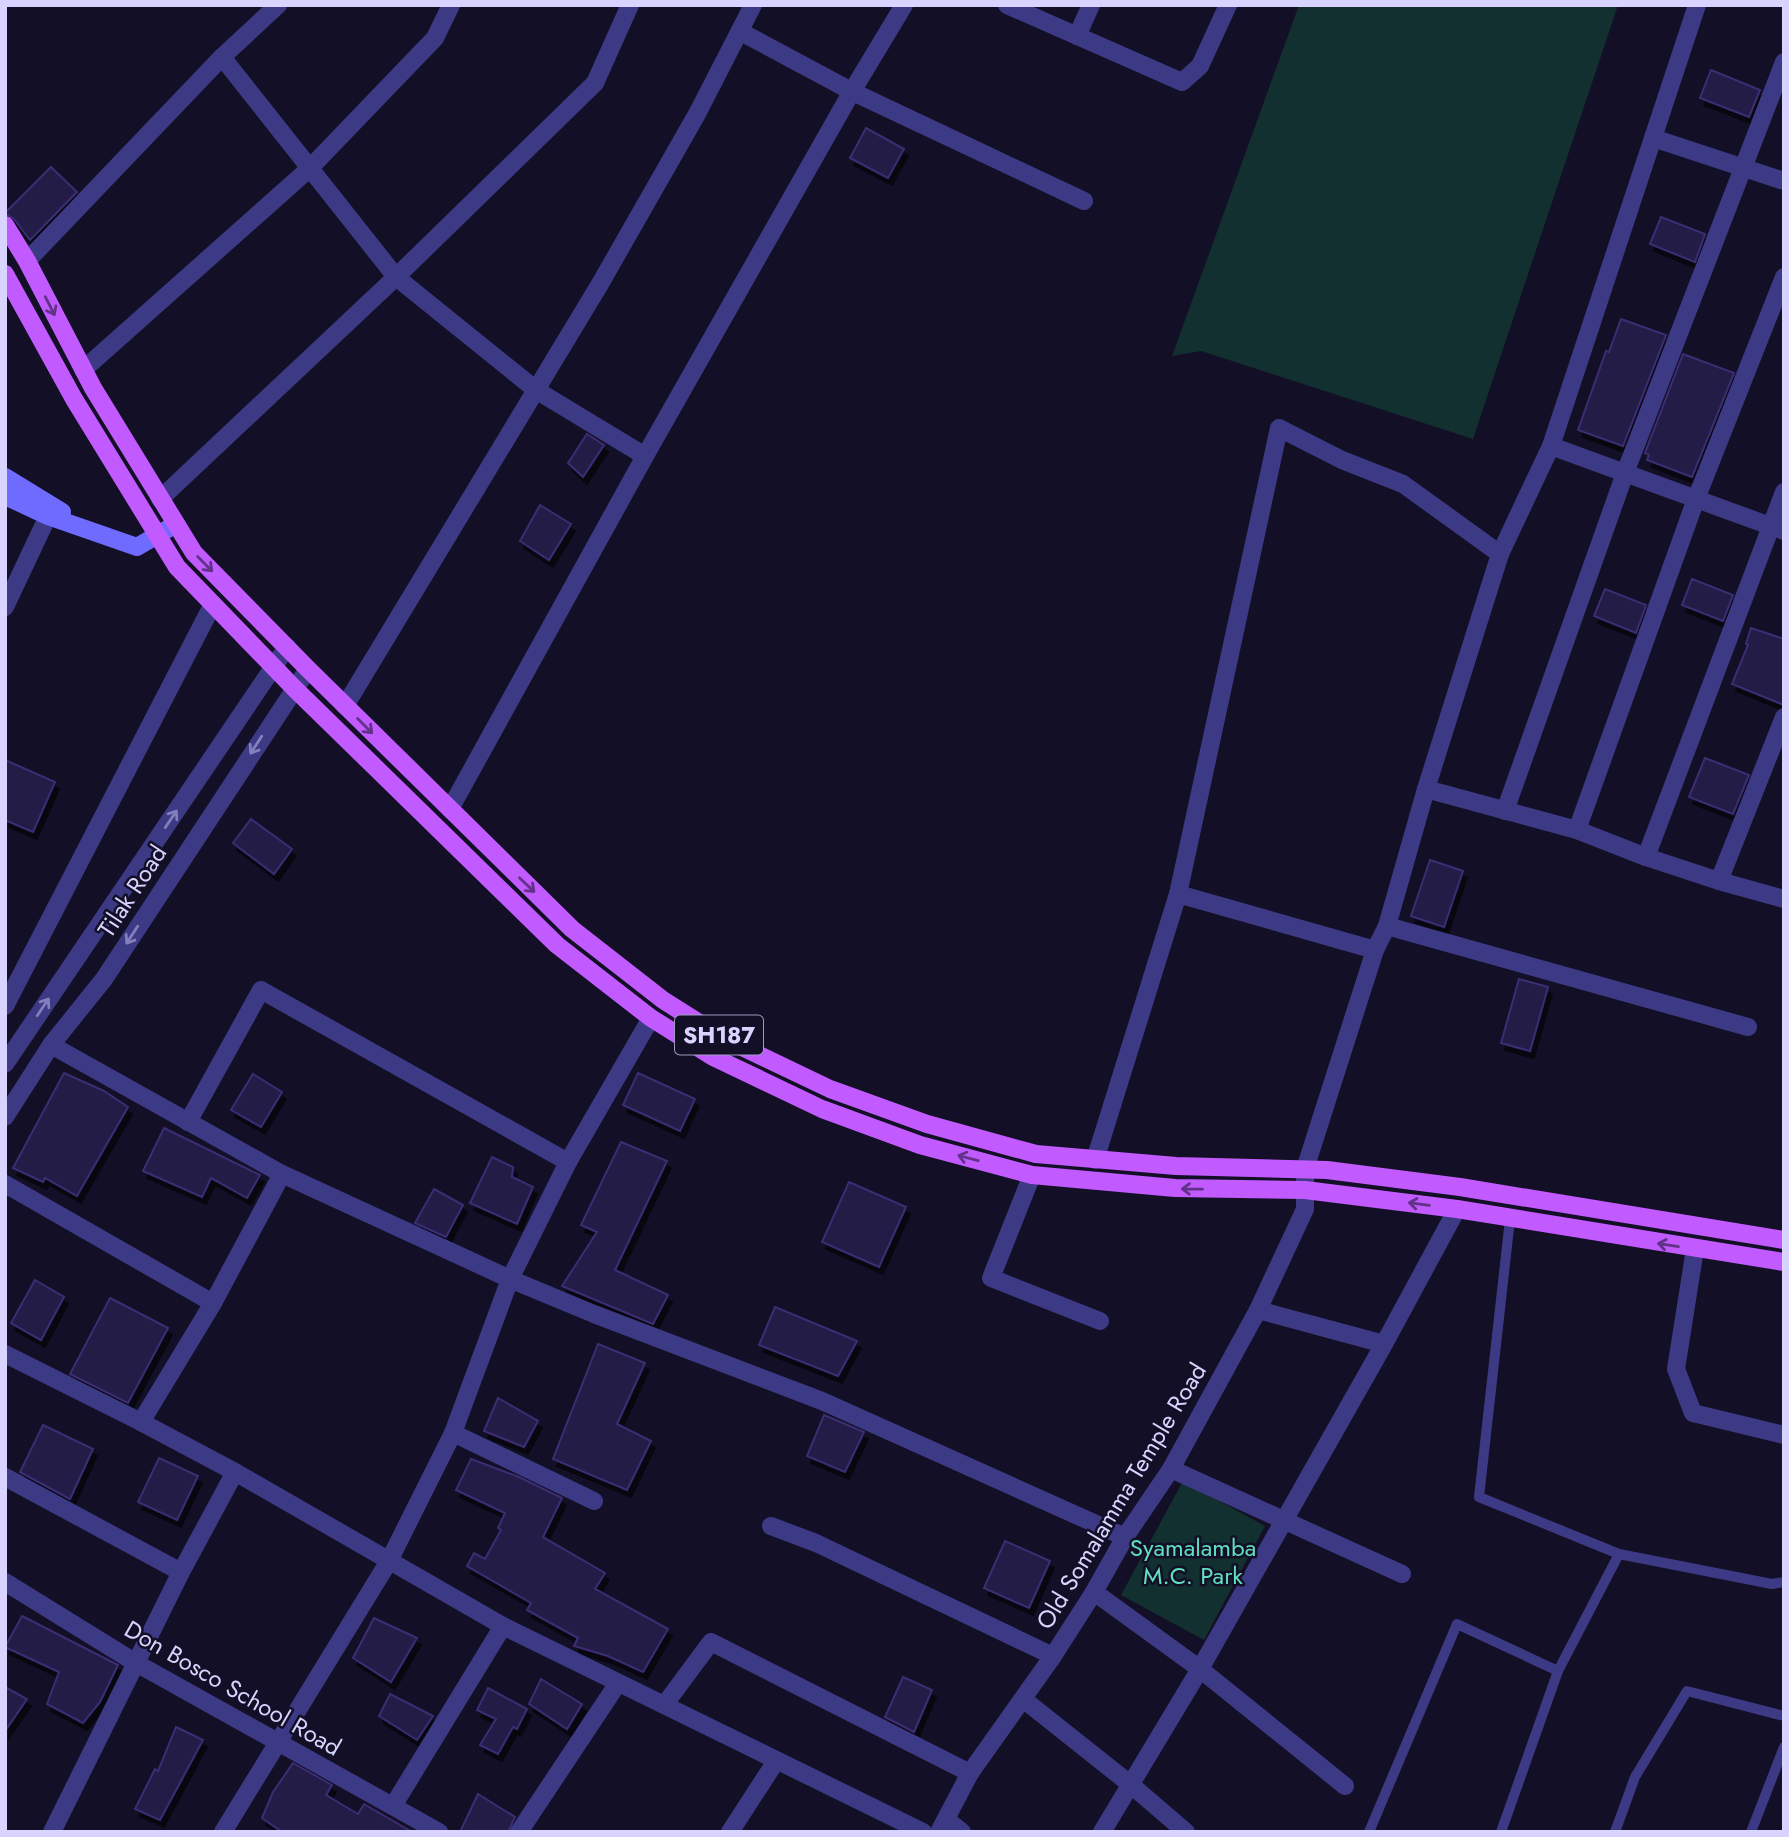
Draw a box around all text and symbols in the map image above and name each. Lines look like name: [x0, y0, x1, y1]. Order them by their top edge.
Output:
one-way arrow: [44, 295, 58, 316]
one-way arrow: [196, 555, 213, 572]
one-way arrow: [356, 717, 373, 734]
one-way arrow: [249, 735, 264, 754]
one-way arrow: [164, 810, 178, 829]
street label: Tilak Road: [89, 838, 175, 944]
one-way arrow: [518, 877, 535, 894]
one-way arrow: [125, 925, 139, 944]
one-way arrow: [36, 998, 51, 1017]
road number: SH187: [675, 1016, 763, 1054]
one-way arrow: [957, 1150, 979, 1163]
one-way arrow: [1181, 1182, 1204, 1195]
one-way arrow: [1408, 1198, 1431, 1211]
one-way arrow: [1657, 1238, 1680, 1251]
street label: Old Somalamma Temple Road: [1027, 1356, 1215, 1636]
park label: Syamalamba M.C. Park: [1130, 1530, 1256, 1593]
street label: Don Bosco School Road: [118, 1612, 348, 1764]

